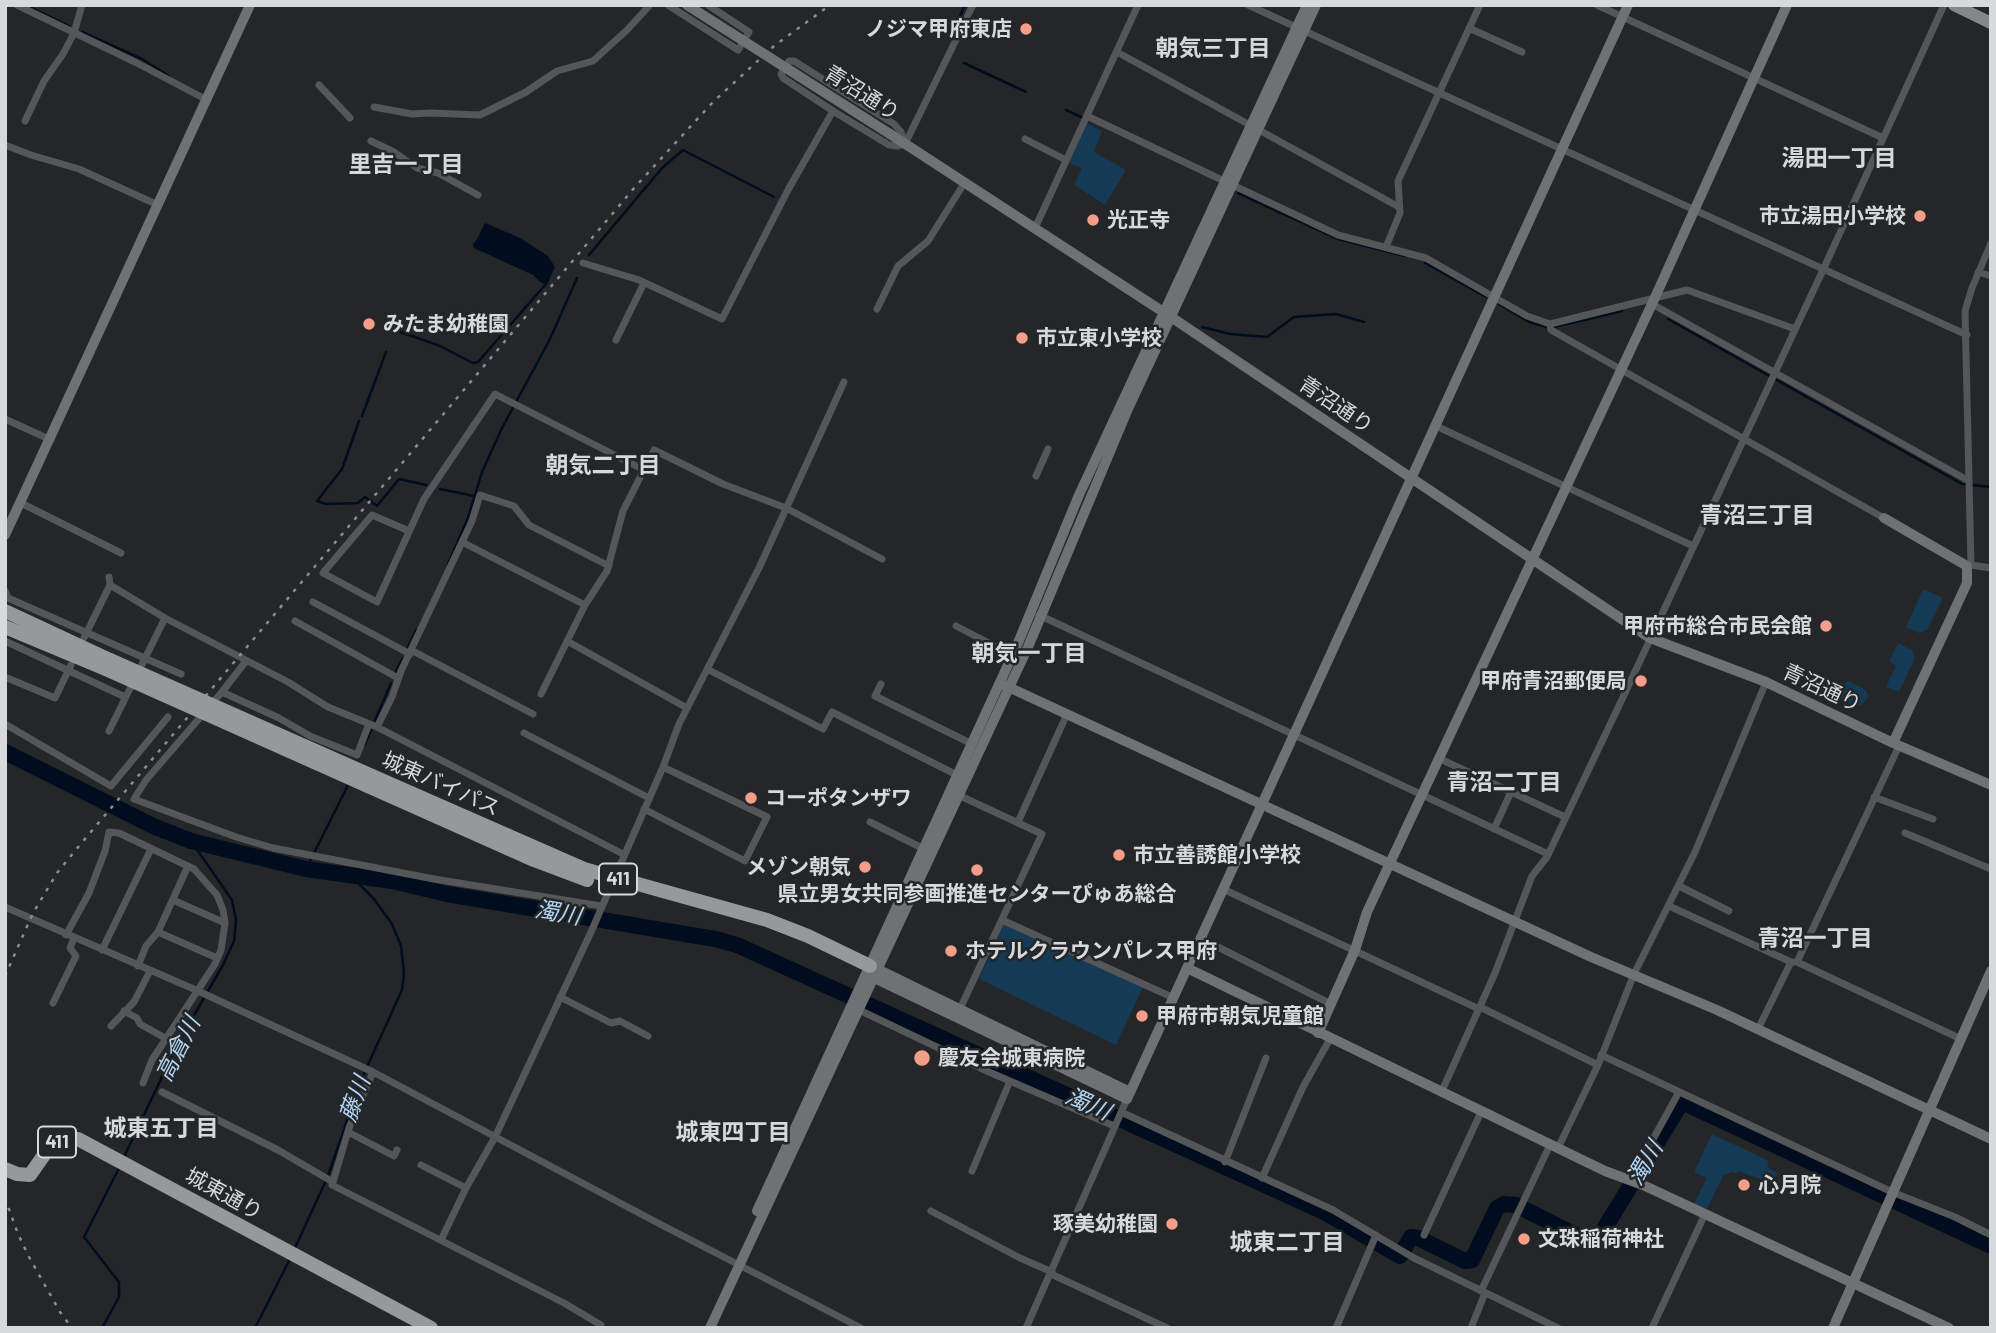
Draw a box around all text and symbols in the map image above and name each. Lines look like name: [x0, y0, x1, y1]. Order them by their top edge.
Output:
place label: ノジマ甲府東店: [865, 16, 1012, 42]
marker: ノジマ甲府東店: [1018, 21, 1034, 37]
district label: 朝気三丁目: [1156, 34, 1270, 62]
street label: 青沼通り: [820, 60, 904, 126]
district label: 湯田一丁目: [1782, 144, 1896, 172]
district label: 里吉一丁目: [349, 150, 463, 178]
place label: 市立湯田小学校: [1759, 203, 1906, 229]
place label: 光正寺: [1107, 207, 1170, 233]
marker: 市立湯田小学校: [1912, 208, 1928, 224]
marker: 光正寺: [1085, 212, 1101, 228]
place label: みたま幼稚園: [383, 311, 509, 337]
marker: みたま幼稚園: [361, 316, 377, 332]
place label: 市立東小学校: [1036, 325, 1162, 351]
marker: 市立東小学校: [1014, 330, 1030, 346]
street label: 青沼通り: [1294, 371, 1378, 439]
district label: 朝気二丁目: [546, 451, 660, 479]
district label: 青沼三丁目: [1700, 501, 1814, 529]
place label: 甲府市総合市民会館: [1623, 613, 1812, 639]
marker: 甲府市総合市民会館: [1818, 618, 1834, 634]
district label: 朝気一丁目: [972, 639, 1086, 667]
street label: 青沼通り: [1779, 659, 1865, 717]
place label: 甲府青沼郵便局: [1480, 668, 1627, 694]
marker: 甲府青沼郵便局: [1633, 673, 1649, 689]
street label: 城東バイパス: [378, 747, 504, 821]
district label: 青沼二丁目: [1447, 768, 1561, 796]
place label: コーポタンザワ: [765, 785, 912, 811]
marker: コーポタンザワ: [743, 790, 759, 806]
place label: 市立善誘館小学校: [1133, 842, 1301, 868]
marker: 市立善誘館小学校: [1111, 847, 1127, 863]
place label: メゾン朝気: [746, 854, 851, 880]
marker: メゾン朝気: [857, 859, 873, 875]
marker: 県立男女共同参画推進センターぴゅあ総合: [969, 862, 985, 878]
road number: 411: [599, 864, 637, 894]
place label: 県立男女共同参画推進センターぴゅあ総合: [778, 881, 1176, 907]
water label: 濁川: [533, 895, 583, 931]
district label: 青沼一丁目: [1758, 924, 1872, 952]
place label: ホテルクラウンパレス甲府: [965, 938, 1217, 964]
marker: ホテルクラウンパレス甲府: [943, 943, 959, 959]
place label: 甲府市朝気児童館: [1156, 1003, 1324, 1029]
marker: 甲府市朝気児童館: [1134, 1008, 1150, 1024]
water label: 高倉川: [150, 1012, 206, 1086]
place label: 慶友会城東病院: [938, 1045, 1085, 1071]
marker: 慶友会城東病院: [912, 1048, 932, 1068]
water label: 藤川: [334, 1073, 376, 1125]
water label: 濁川: [1061, 1082, 1115, 1126]
district label: 城東五丁目: [104, 1114, 218, 1142]
district label: 城東四丁目: [676, 1118, 790, 1146]
road number: 411: [38, 1126, 76, 1158]
water label: 濁川: [1621, 1136, 1669, 1190]
street label: 城東通り: [181, 1163, 267, 1225]
place label: 心月院: [1758, 1172, 1821, 1198]
marker: 心月院: [1736, 1177, 1752, 1193]
place label: 琢美幼稚園: [1053, 1211, 1158, 1237]
marker: 琢美幼稚園: [1164, 1216, 1180, 1232]
place label: 文珠稲荷神社: [1538, 1226, 1664, 1252]
district label: 城東二丁目: [1230, 1228, 1344, 1256]
marker: 文珠稲荷神社: [1516, 1231, 1532, 1247]

